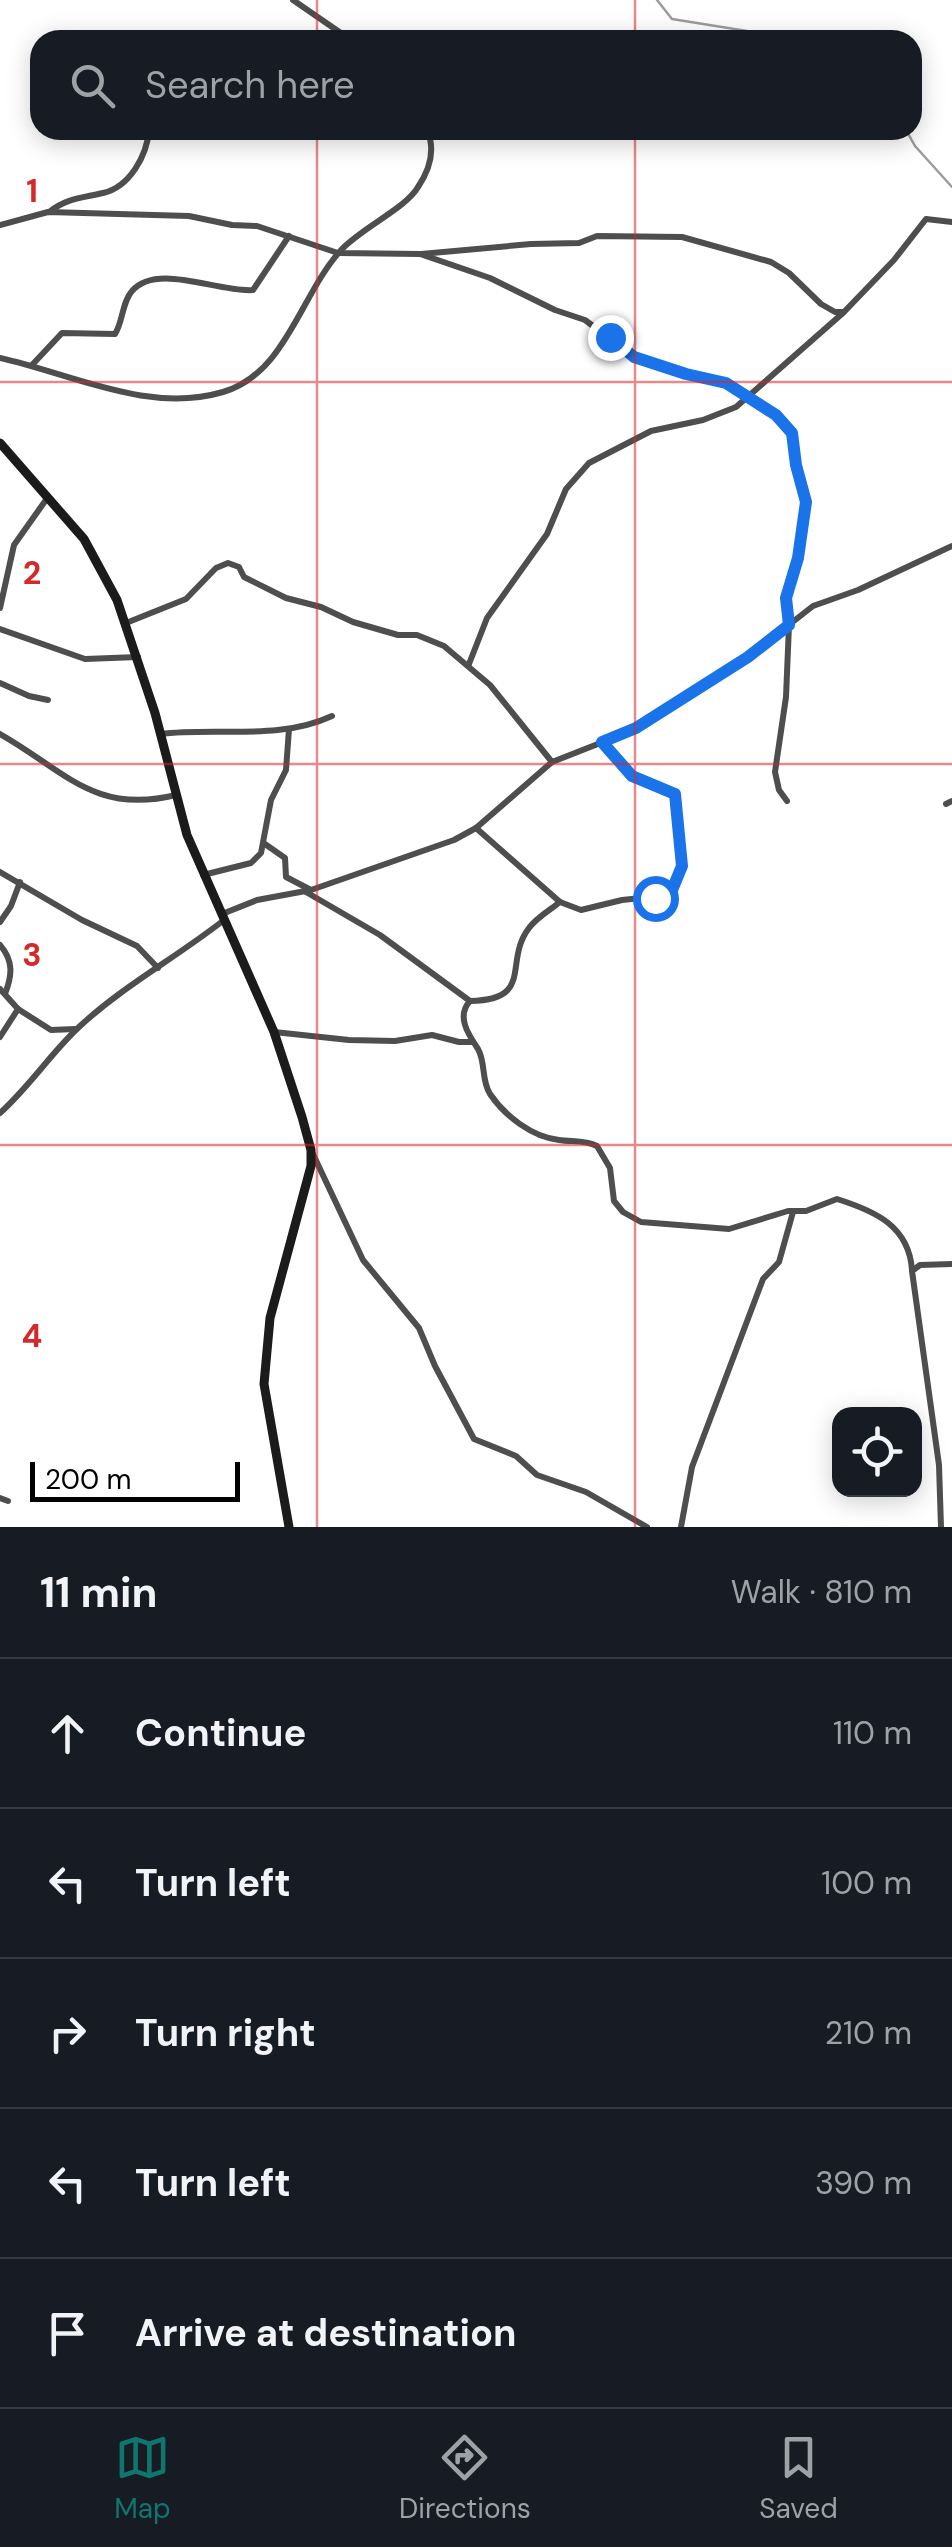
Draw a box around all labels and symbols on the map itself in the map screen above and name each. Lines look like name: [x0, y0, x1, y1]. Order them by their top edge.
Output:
text: 1: [26, 170, 38, 212]
route end: [588, 315, 634, 361]
text: 2: [23, 552, 41, 594]
route start: [633, 876, 679, 922]
text: 3: [22, 934, 42, 976]
text: 4: [22, 1315, 42, 1357]
scale bar: [30, 1457, 240, 1502]

